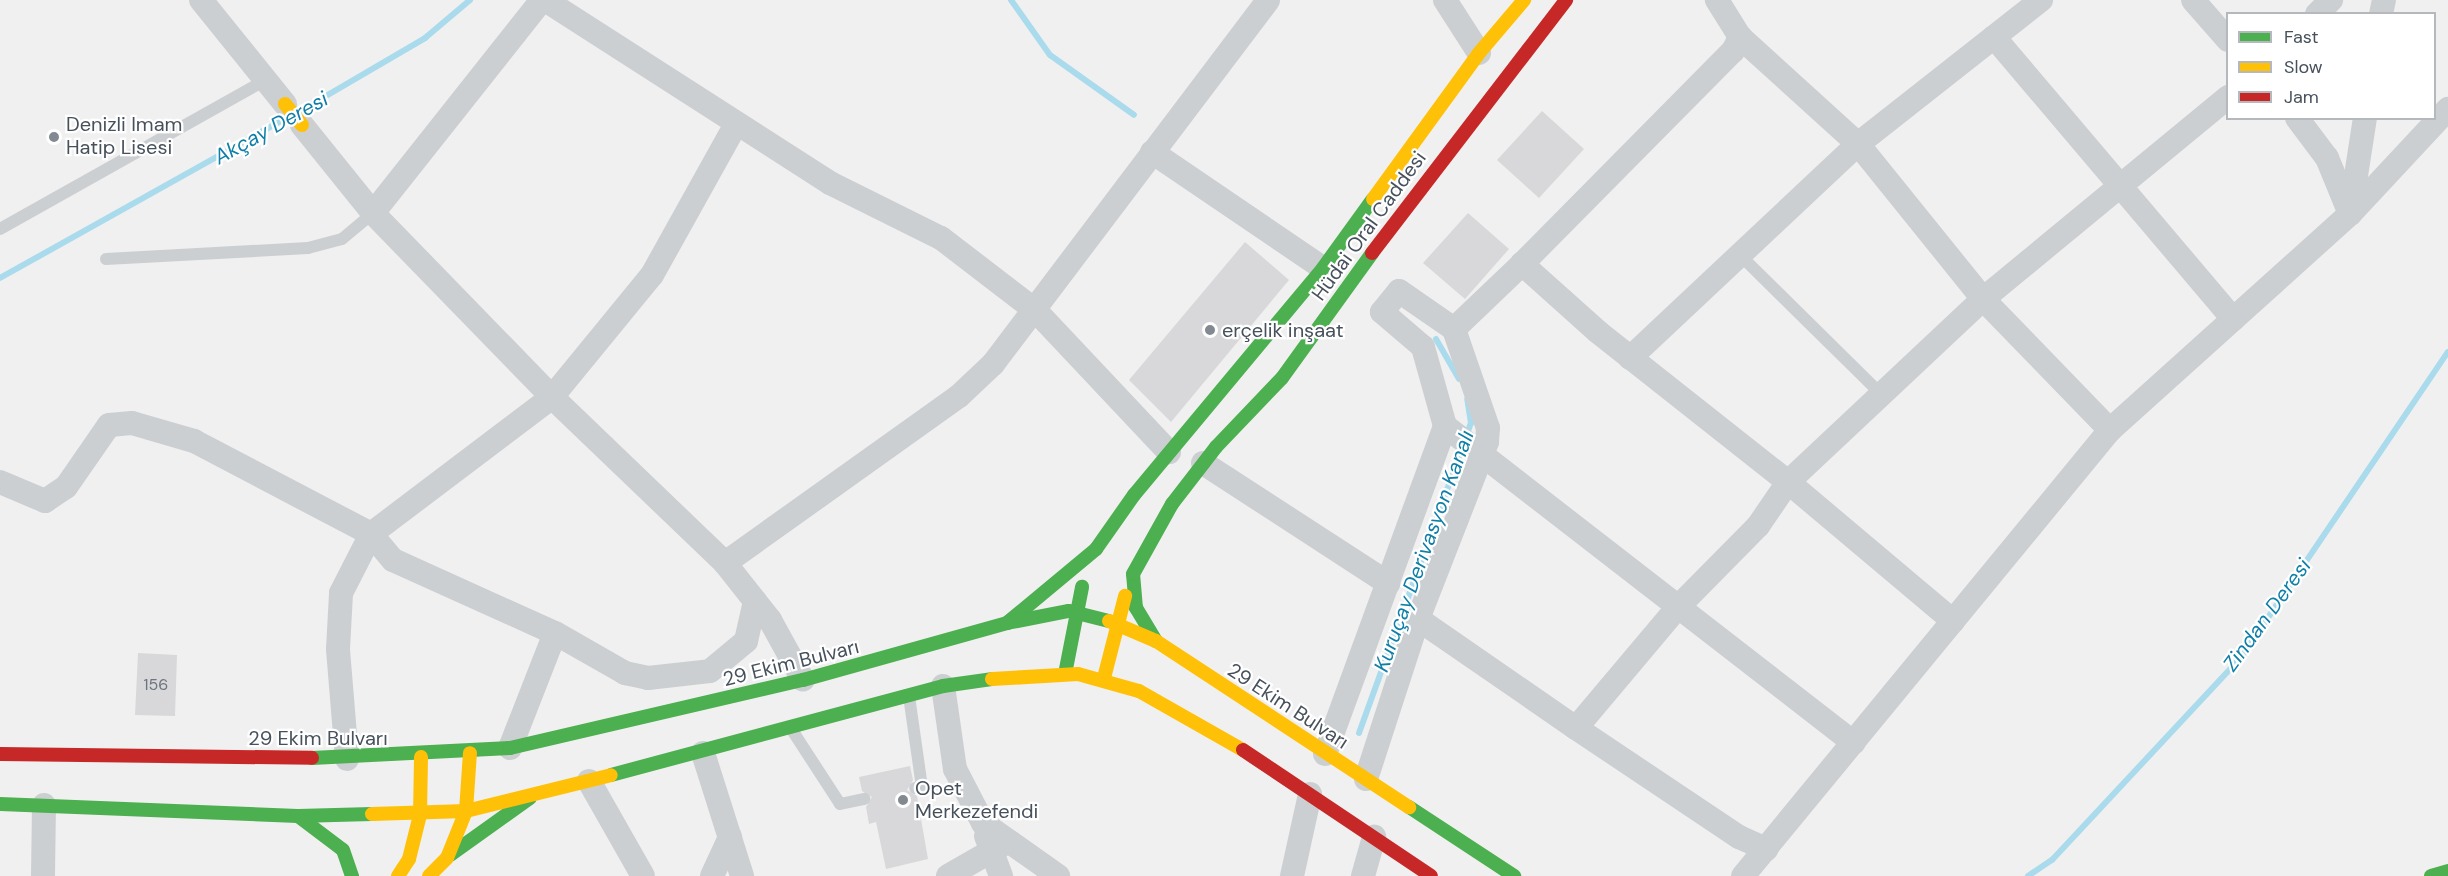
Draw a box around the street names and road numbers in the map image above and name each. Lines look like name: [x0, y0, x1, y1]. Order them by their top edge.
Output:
street label: Hüdai Oral Caddesi: [1307, 147, 1431, 305]
street label: 29 Ekim Bulvarı: [721, 635, 861, 691]
street label: 29 Ekim Bulvarı: [1223, 658, 1353, 754]
street label: 29 Ekim Bulvarı: [248, 726, 388, 750]

